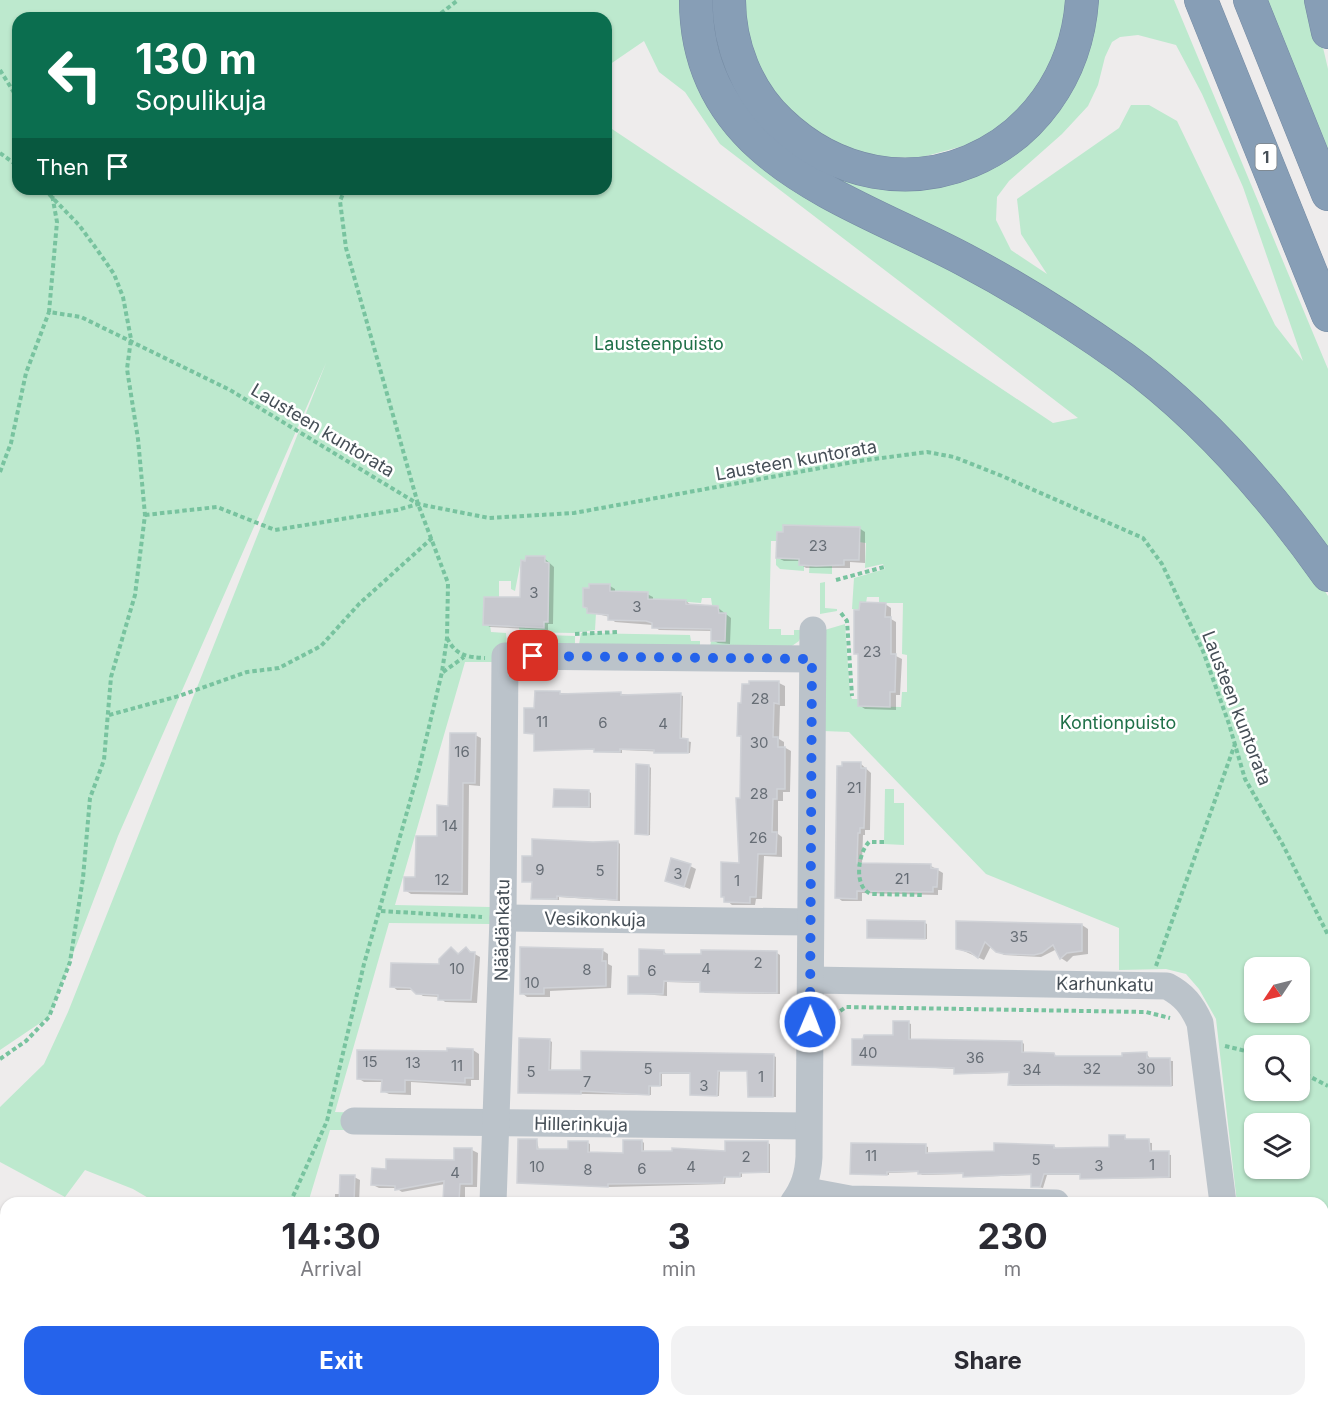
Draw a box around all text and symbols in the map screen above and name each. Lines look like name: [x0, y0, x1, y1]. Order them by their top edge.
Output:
text: 130 m: [135, 33, 257, 84]
icon: left: [36, 36, 114, 114]
text: Sopulikuja: [135, 84, 267, 117]
road number: 1: [1256, 144, 1276, 170]
icon: arrive: [101, 150, 134, 183]
text: Then: [36, 154, 89, 180]
park label: Lausteenpuisto: [594, 333, 724, 354]
street label: Lausteen kuntorata: [248, 379, 398, 481]
street label: Lausteen kuntorata: [714, 435, 878, 485]
house number: 23: [809, 536, 827, 555]
house number: 3: [529, 583, 539, 602]
house number: 3: [632, 597, 642, 616]
street label: Lausteen kuntorata: [1198, 628, 1276, 788]
pin: [507, 630, 558, 681]
icon: arrive: [516, 639, 549, 672]
house number: 23: [863, 642, 881, 661]
house number: 28: [751, 689, 769, 708]
house number: 11: [536, 712, 548, 731]
park label: Kontionpuisto: [1060, 712, 1176, 733]
house number: 6: [598, 713, 608, 732]
house number: 4: [658, 714, 668, 733]
house number: 30: [750, 733, 768, 752]
house number: 16: [454, 742, 470, 761]
house number: 21: [846, 778, 862, 797]
house number: 28: [750, 784, 768, 803]
house number: 14: [442, 816, 458, 835]
house number: 26: [749, 828, 767, 847]
house number: 9: [535, 860, 545, 879]
house number: 5: [595, 861, 605, 880]
house number: 3: [673, 864, 683, 883]
house number: 21: [894, 869, 910, 888]
house number: 12: [434, 870, 450, 889]
house number: 1: [734, 871, 740, 890]
street label: Näädänkatu: [491, 879, 513, 981]
street label: Vesikonkuja: [544, 908, 646, 930]
house number: 35: [1010, 927, 1028, 946]
house number: 2: [753, 953, 763, 972]
north arrow: [1244, 957, 1310, 1023]
map controls: [1244, 957, 1310, 1179]
house number: 10: [449, 959, 465, 978]
house number: 4: [701, 959, 711, 978]
house number: 8: [582, 960, 592, 979]
house number: 6: [647, 961, 657, 980]
house number: 10: [524, 973, 540, 992]
street label: Karhunkatu: [1056, 973, 1154, 995]
position arrow: [778, 990, 842, 1054]
button: search: [1244, 1035, 1310, 1101]
house number: 40: [858, 1043, 878, 1062]
house number: 36: [966, 1048, 984, 1067]
house number: 15: [362, 1052, 378, 1071]
house number: 13: [405, 1053, 421, 1072]
house number: 11: [451, 1056, 463, 1075]
house number: 5: [643, 1059, 653, 1078]
house number: 32: [1083, 1059, 1101, 1078]
house number: 30: [1137, 1059, 1155, 1078]
house number: 34: [1023, 1060, 1041, 1079]
house number: 5: [526, 1062, 536, 1081]
house number: 1: [758, 1067, 764, 1086]
house number: 7: [583, 1072, 591, 1091]
house number: 3: [699, 1076, 709, 1095]
street label: Hillerinkuja: [534, 1113, 628, 1135]
button: layers: [1244, 1113, 1310, 1179]
house number: 11: [865, 1146, 877, 1165]
house number: 2: [741, 1147, 751, 1166]
house number: 5: [1031, 1150, 1041, 1169]
house number: 1: [1149, 1155, 1155, 1174]
house number: 3: [1094, 1156, 1104, 1175]
house number: 10: [529, 1157, 545, 1176]
house number: 4: [686, 1157, 696, 1176]
house number: 6: [637, 1159, 647, 1178]
house number: 8: [583, 1160, 593, 1179]
house number: 4: [450, 1163, 460, 1182]
text: 14:30: [281, 1214, 381, 1258]
text: 3: [667, 1214, 691, 1258]
text: 230: [977, 1214, 1048, 1258]
text: Arrival: [300, 1257, 362, 1281]
text: min: [662, 1257, 696, 1281]
text: m: [1004, 1257, 1021, 1281]
button: Exit: [24, 1326, 659, 1395]
button: Share: [671, 1326, 1305, 1395]

